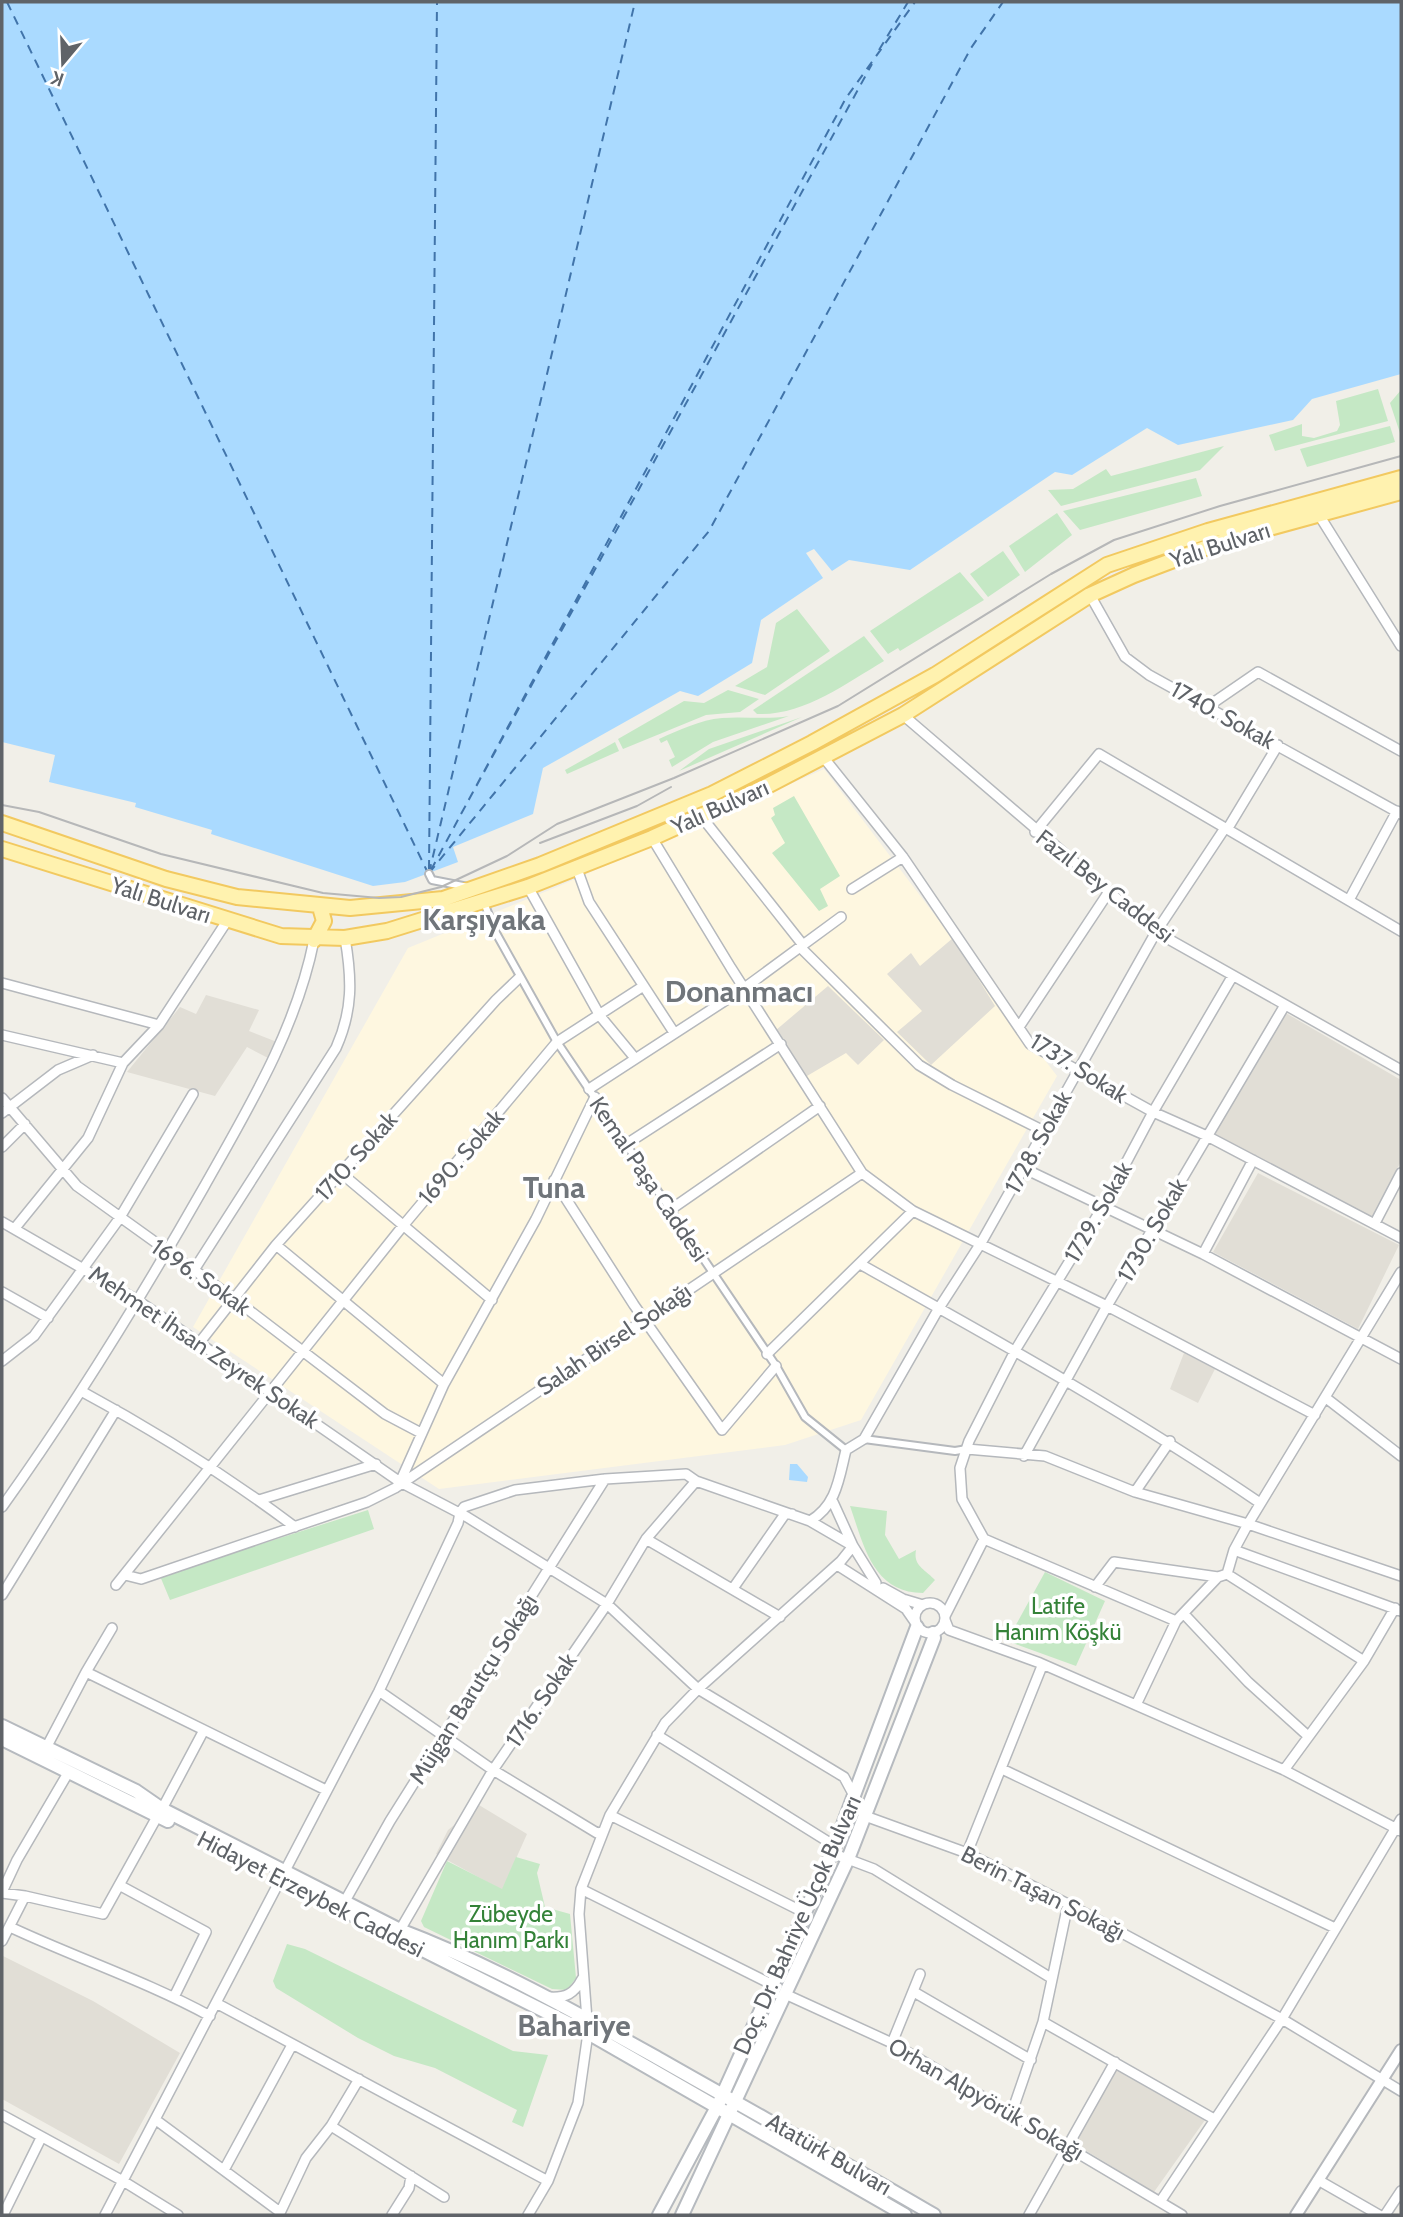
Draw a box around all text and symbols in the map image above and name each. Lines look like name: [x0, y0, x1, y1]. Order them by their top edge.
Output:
north arrow: [28, 28, 98, 98]
text: K: [48, 66, 67, 91]
street label: Yalı Bulvarı: [1166, 516, 1273, 575]
street label: 1740. Sokak: [1166, 675, 1281, 755]
street label: Yalı Bulvarı: [666, 773, 773, 841]
street label: Fazıl Bey Caddesi: [1031, 824, 1179, 948]
street label: Yalı Bulvarı: [107, 870, 214, 929]
district label: Karşıyaka: [422, 901, 546, 938]
district label: Donanmacı: [665, 973, 813, 1010]
street label: 1737. Sokak: [1025, 1027, 1134, 1109]
street label: 1728. Sokak: [998, 1085, 1078, 1198]
street label: Kemal Paşa Caddesi: [584, 1091, 714, 1267]
street label: 1690. Sokak: [412, 1103, 510, 1210]
street label: 1710. Sokak: [309, 1105, 404, 1206]
street label: 1729. Sokak: [1058, 1156, 1138, 1267]
district label: Tuna: [523, 1169, 585, 1206]
street label: 1730. Sokak: [1111, 1173, 1193, 1287]
street label: 1696. Sokak: [146, 1233, 256, 1322]
street label: Mehmet İhsan Zeyrek Sokak: [84, 1259, 325, 1435]
street label: Salah Birsel Sokağı: [532, 1277, 696, 1401]
street label: Müjgan Barutçu Sokağı: [403, 1589, 543, 1789]
park label: Latife Hanım Köşkü: [995, 1592, 1121, 1646]
street label: 1716. Sokak: [499, 1647, 583, 1752]
street label: Doç. Dr. Bahriye Üçok Bulvarı: [727, 1791, 867, 2059]
street label: Hidayet Erzeybek Caddesi: [193, 1825, 429, 1963]
street label: Berin Taşan Sokağı: [957, 1840, 1129, 1946]
park label: Zübeyde Hanım Parkı: [453, 1900, 569, 1954]
district label: Bahariye: [517, 2007, 631, 2044]
street label: Orhan Alpyörük Sokağı: [883, 2032, 1089, 2166]
street label: Atatürk Bulvarı: [761, 2107, 897, 2201]

